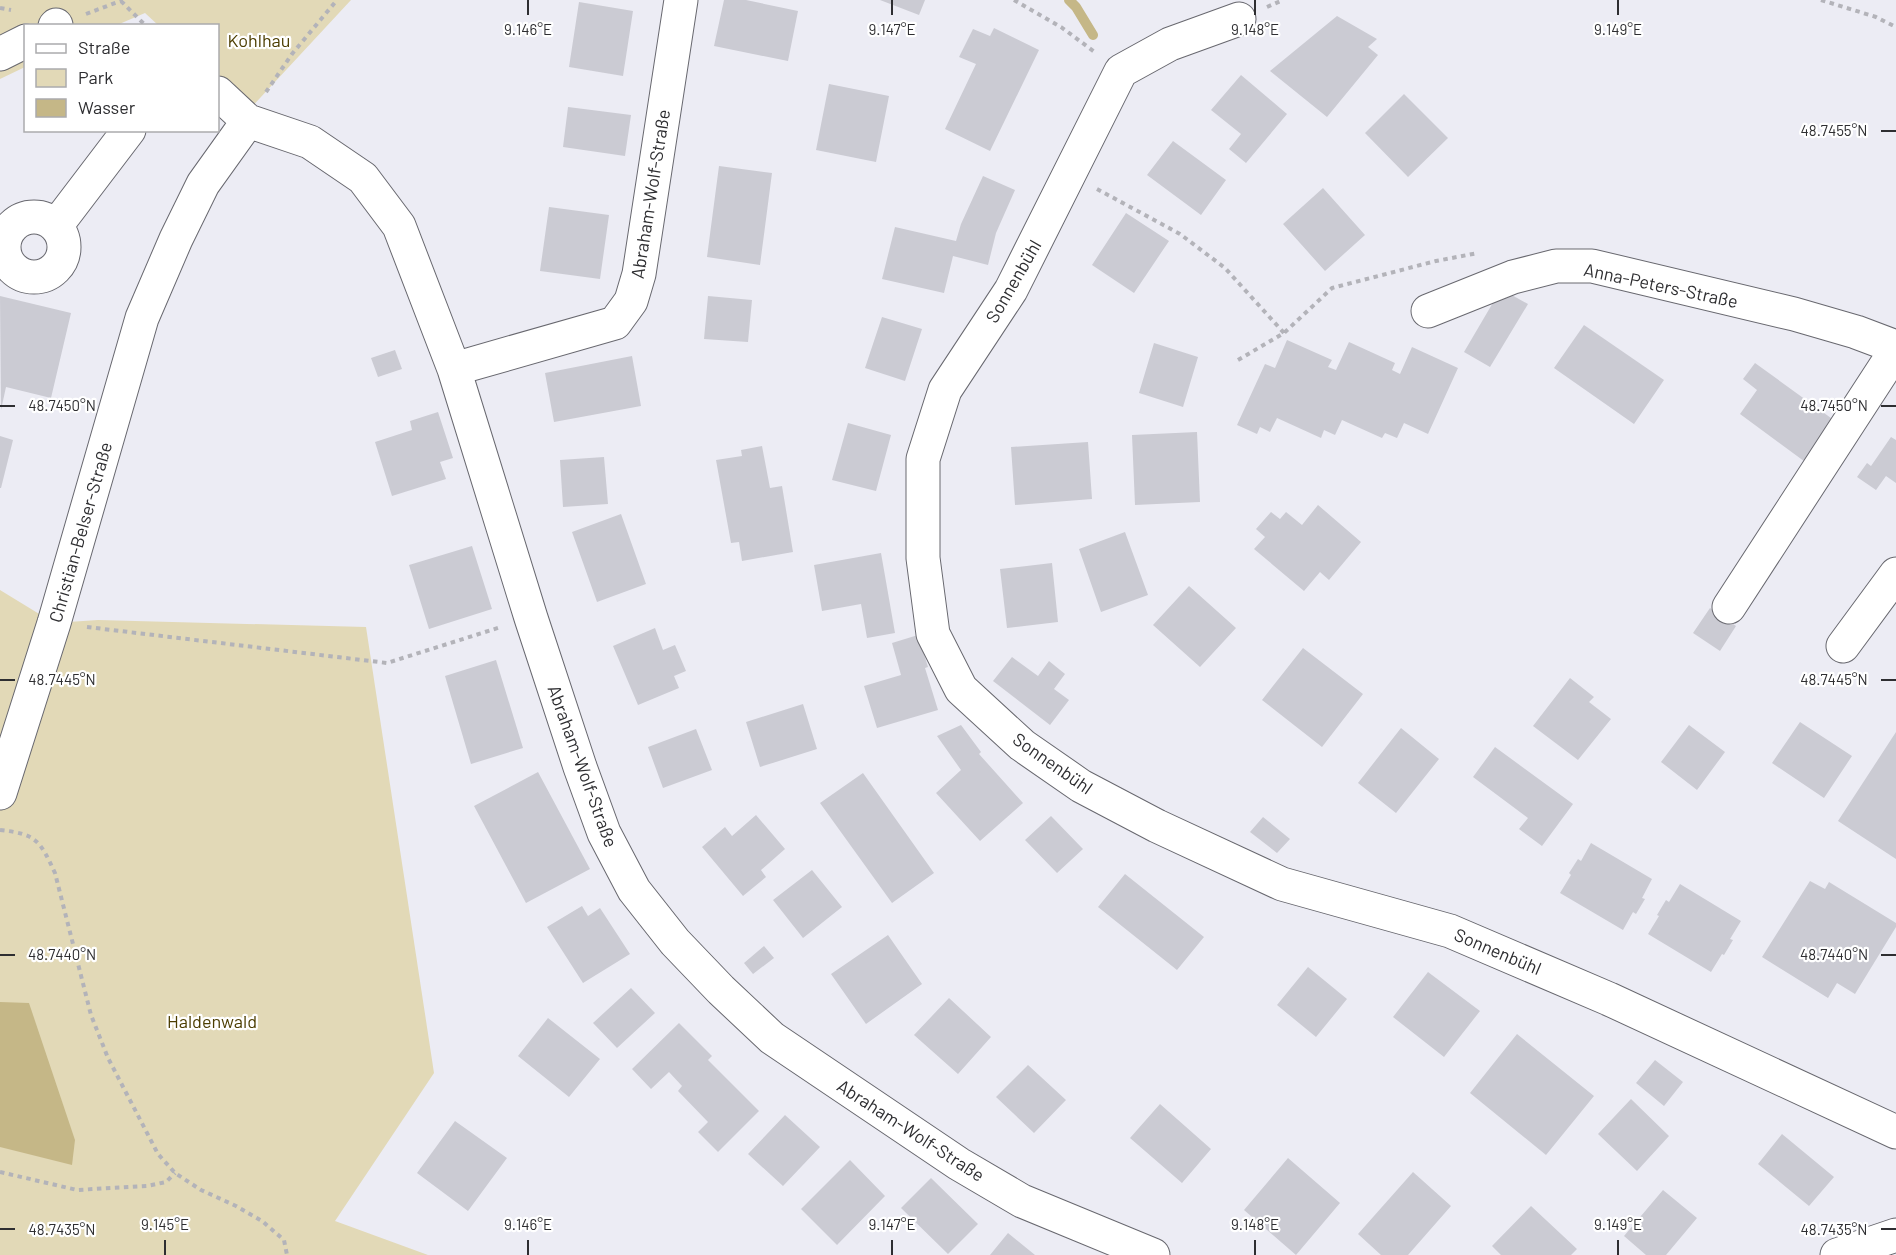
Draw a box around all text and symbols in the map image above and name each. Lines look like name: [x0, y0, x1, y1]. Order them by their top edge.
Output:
text: 9.146°E: [504, 20, 552, 38]
text: 9.147°E: [869, 20, 915, 38]
text: 9.148°E: [1231, 20, 1279, 38]
text: 9.149°E: [1594, 20, 1642, 38]
legend: [24, 24, 219, 132]
park label: Kohlhau: [228, 29, 290, 51]
text: Straße: [78, 36, 130, 58]
text: Park: [78, 66, 113, 88]
text: Wasser: [78, 96, 136, 118]
street label: Abraham-Wolf-Straße: [626, 108, 674, 280]
text: 48.7455°N: [1801, 121, 1867, 139]
street label: Sonnenbühl: [980, 236, 1046, 326]
street label: Anna-Peters-Straße: [1582, 258, 1740, 312]
text: 48.7450°N: [28, 396, 96, 414]
text: 48.7450°N: [1800, 396, 1868, 414]
street label: Christian-Belser-Straße: [44, 439, 116, 625]
text: 48.7445°N: [28, 670, 96, 688]
text: 48.7445°N: [1800, 670, 1868, 688]
street label: Abraham-Wolf-Straße: [543, 682, 623, 850]
street label: Sonnenbühl: [1009, 728, 1097, 798]
street label: Sonnenbühl: [1451, 923, 1545, 979]
text: 48.7440°N: [28, 945, 96, 963]
text: 48.7440°N: [1800, 945, 1868, 963]
park label: Haldenwald: [167, 1010, 257, 1032]
street label: Abraham-Wolf-Straße: [833, 1074, 989, 1186]
text: 9.145°E: [141, 1215, 189, 1233]
text: 9.146°E: [504, 1215, 552, 1233]
text: 9.147°E: [869, 1215, 915, 1233]
text: 9.148°E: [1231, 1215, 1279, 1233]
text: 9.149°E: [1594, 1215, 1642, 1233]
text: 48.7435°N: [29, 1220, 95, 1238]
text: 48.7435°N: [1801, 1220, 1867, 1238]

